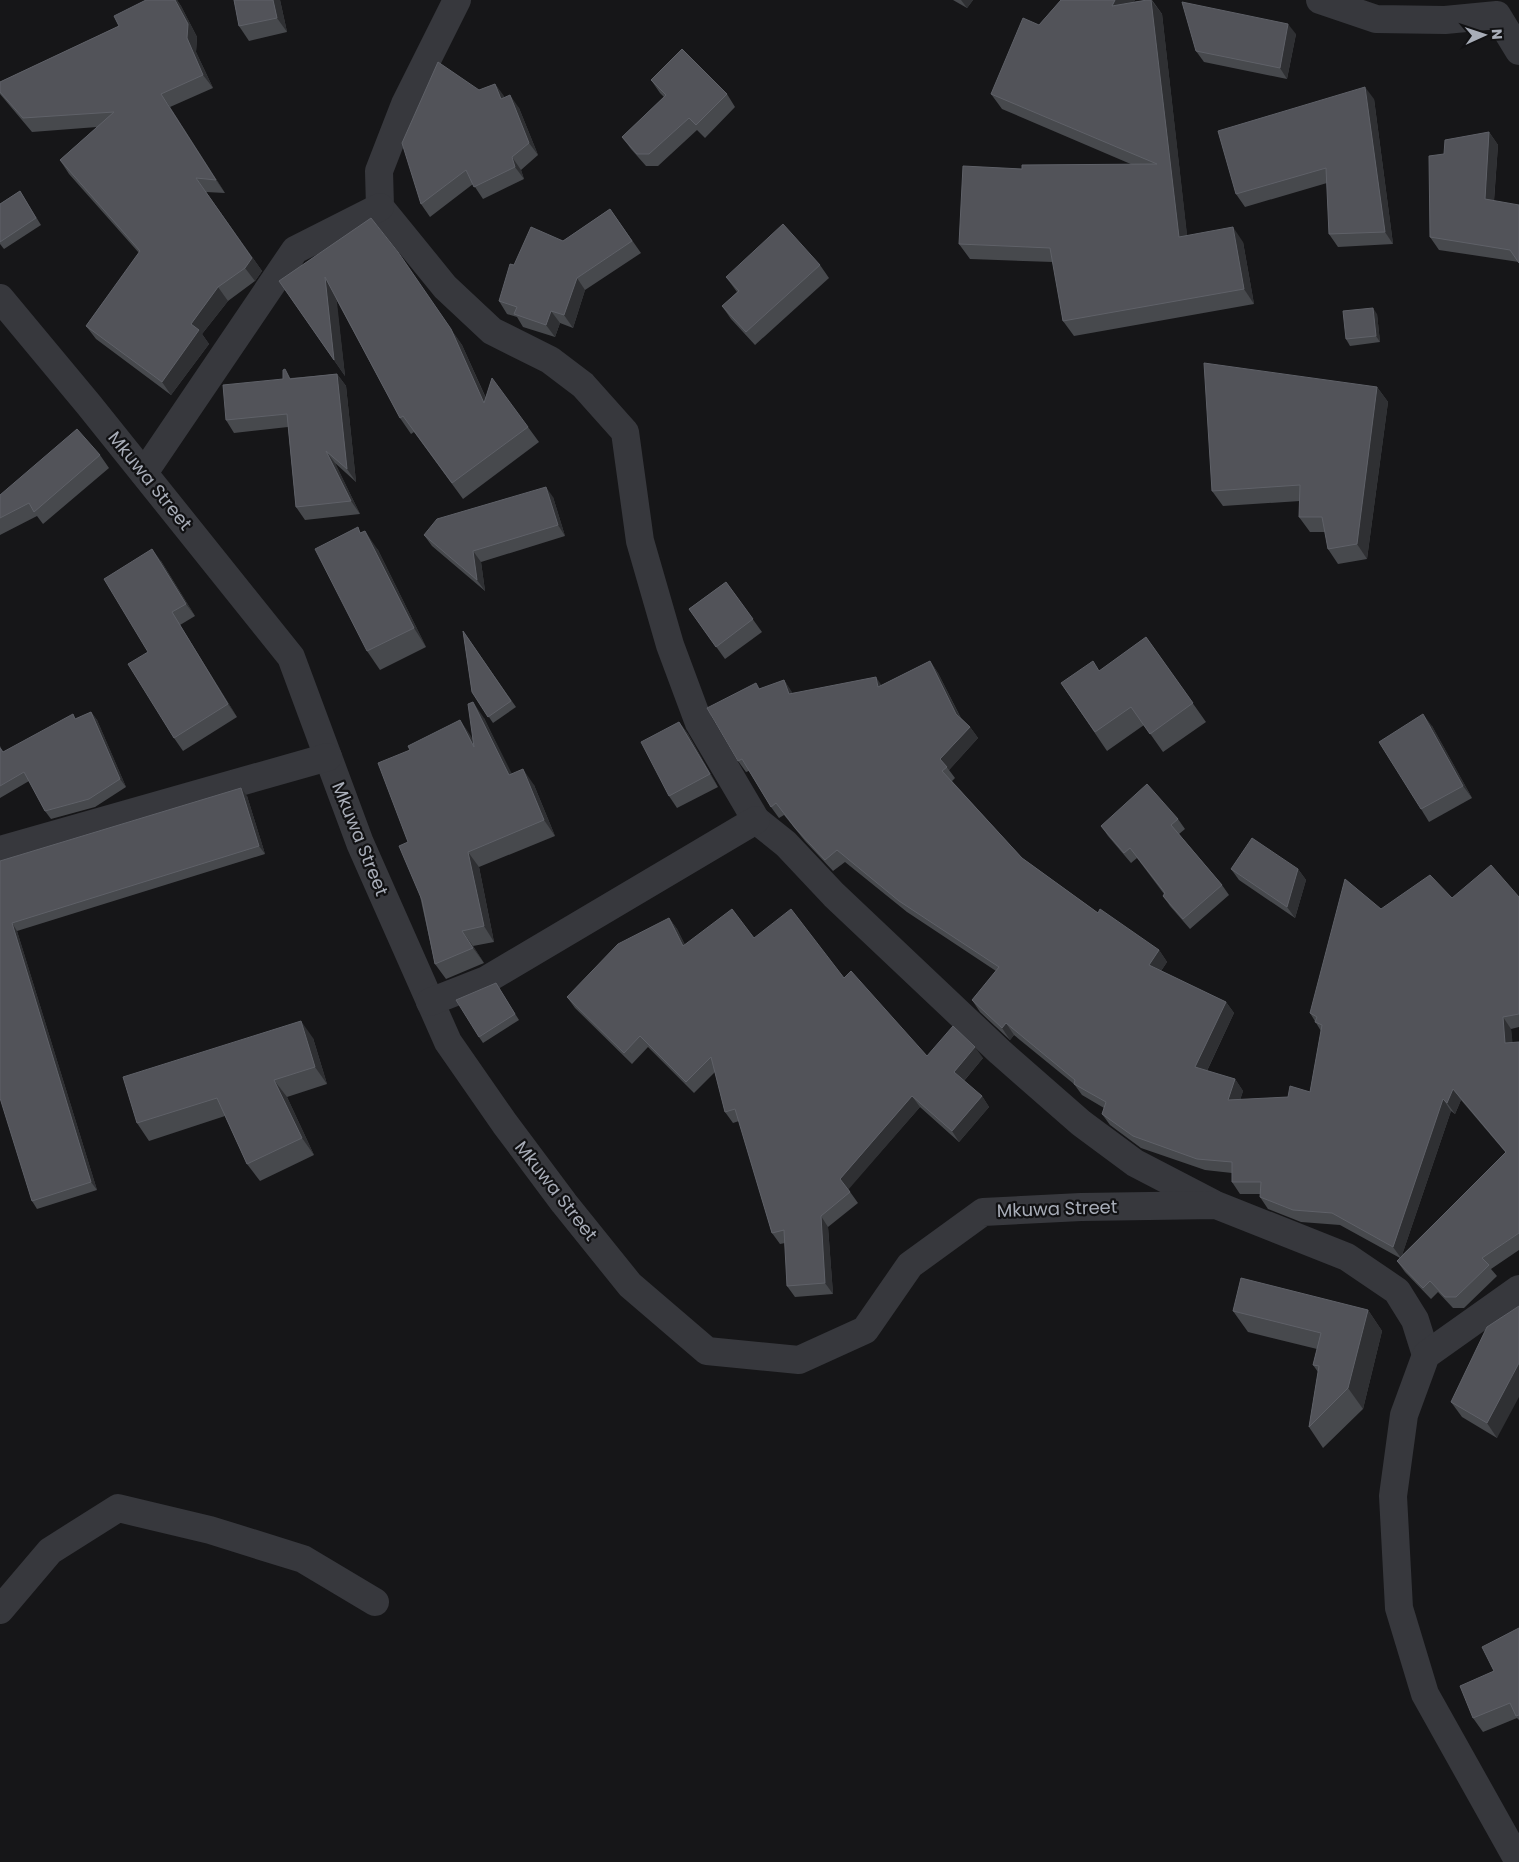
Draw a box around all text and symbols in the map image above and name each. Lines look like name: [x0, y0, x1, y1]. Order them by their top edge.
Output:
north arrow: [1459, 10, 1509, 60]
text: N: [1487, 29, 1507, 40]
street label: Mkuwa Street: [103, 426, 198, 535]
street label: Mkuwa Street: [326, 778, 395, 899]
street label: Mkuwa Street: [509, 1135, 603, 1246]
street label: Mkuwa Street: [996, 1194, 1118, 1223]

